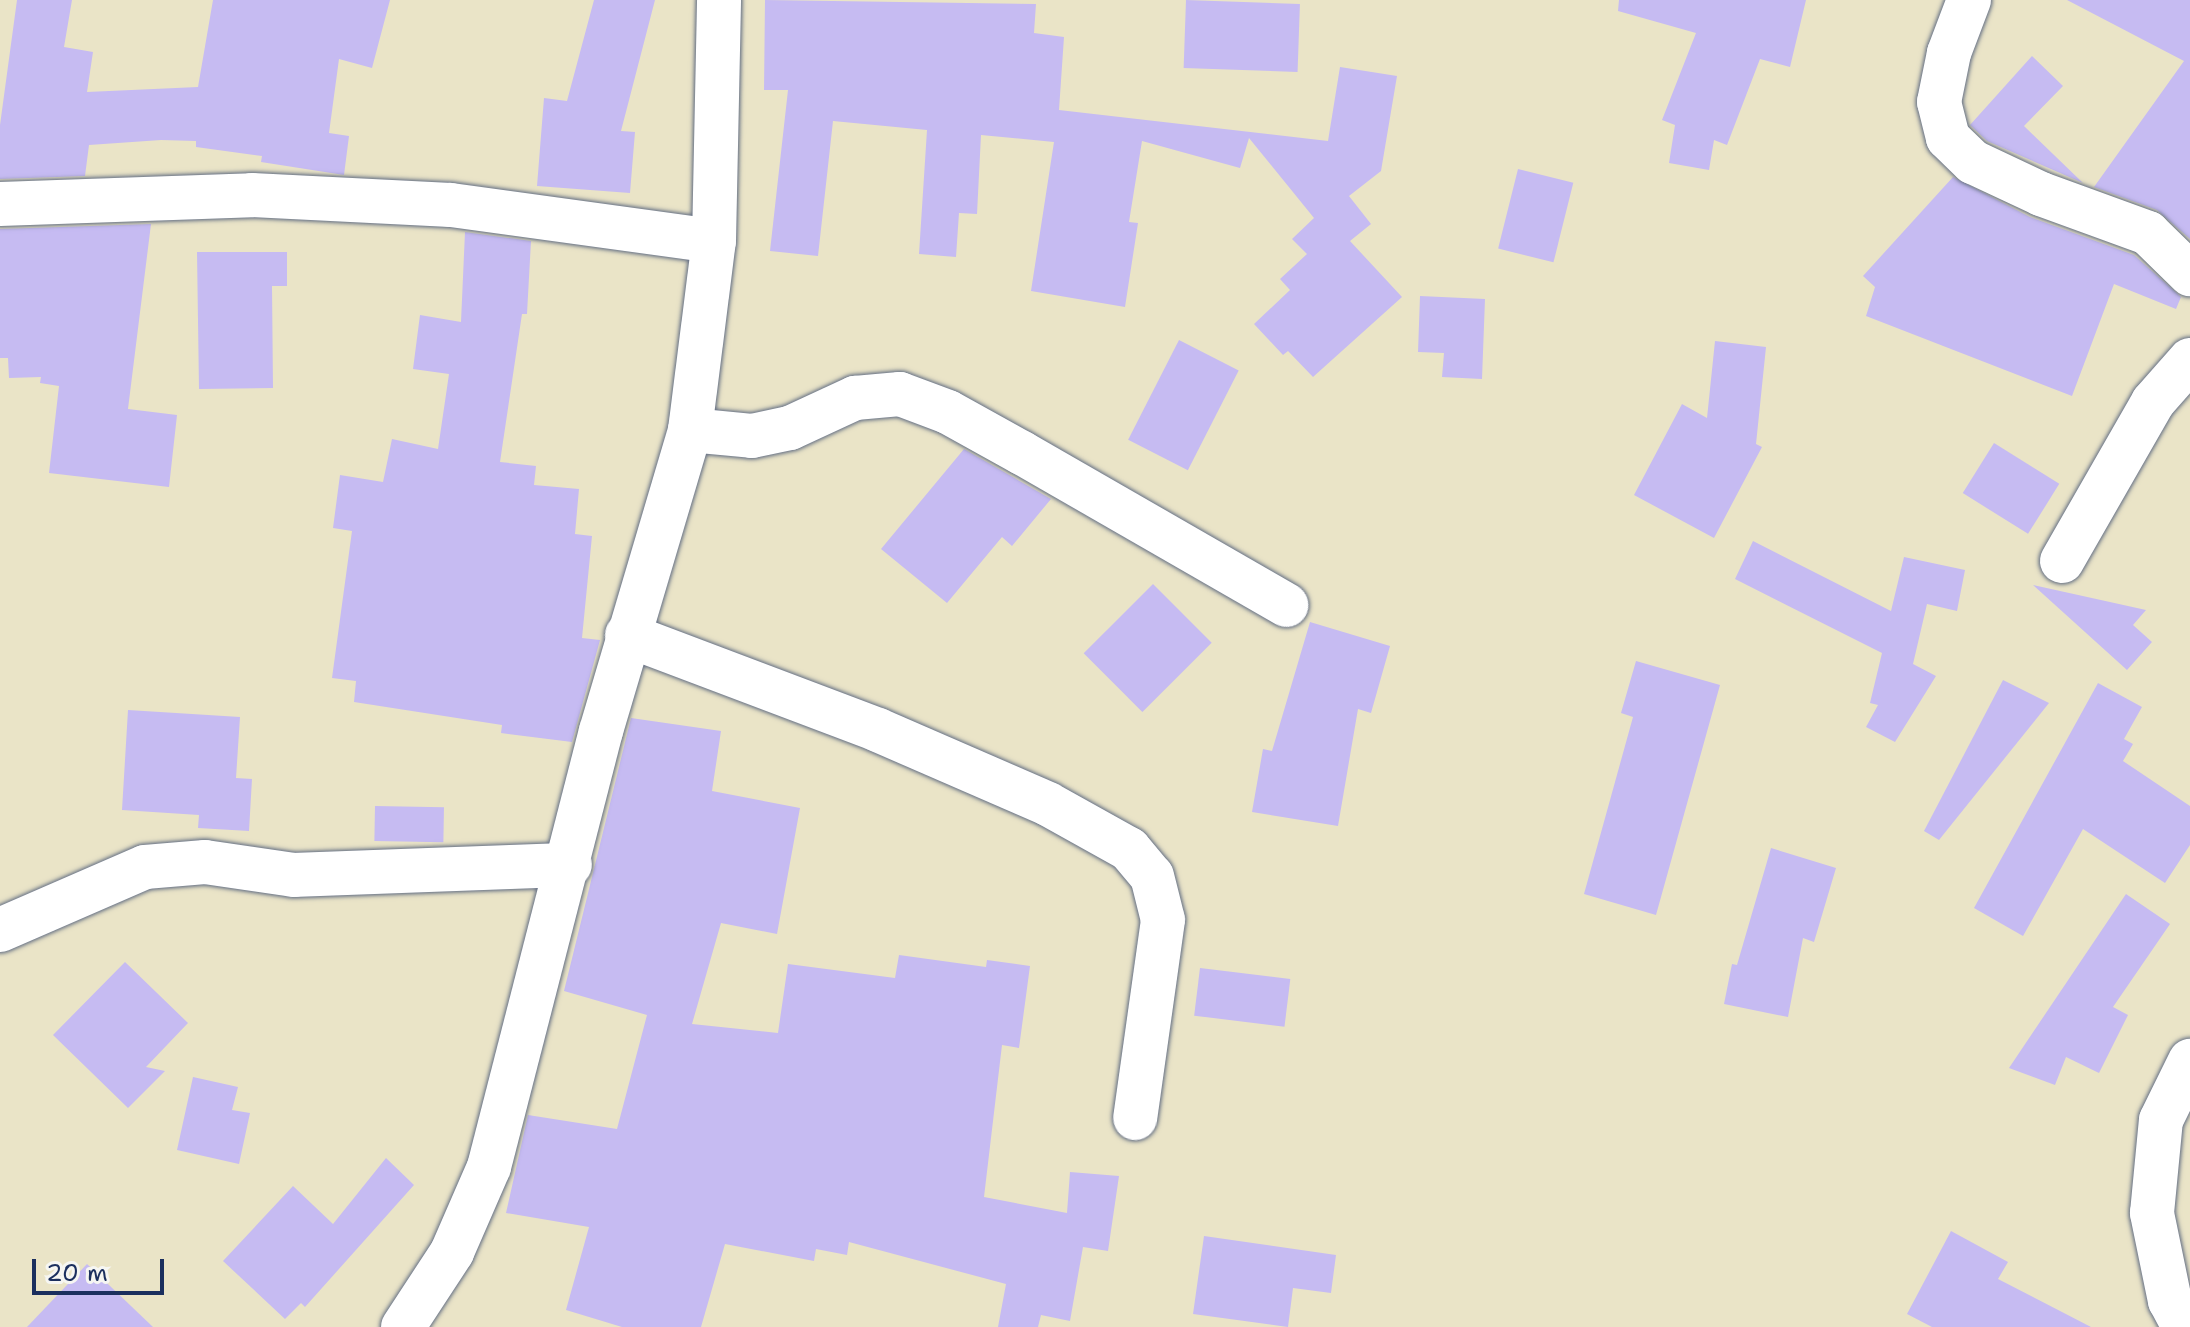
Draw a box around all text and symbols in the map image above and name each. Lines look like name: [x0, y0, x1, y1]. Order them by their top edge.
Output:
scale bar: [36, 1243, 168, 1293]
text: 20 m: [46, 1257, 108, 1289]

